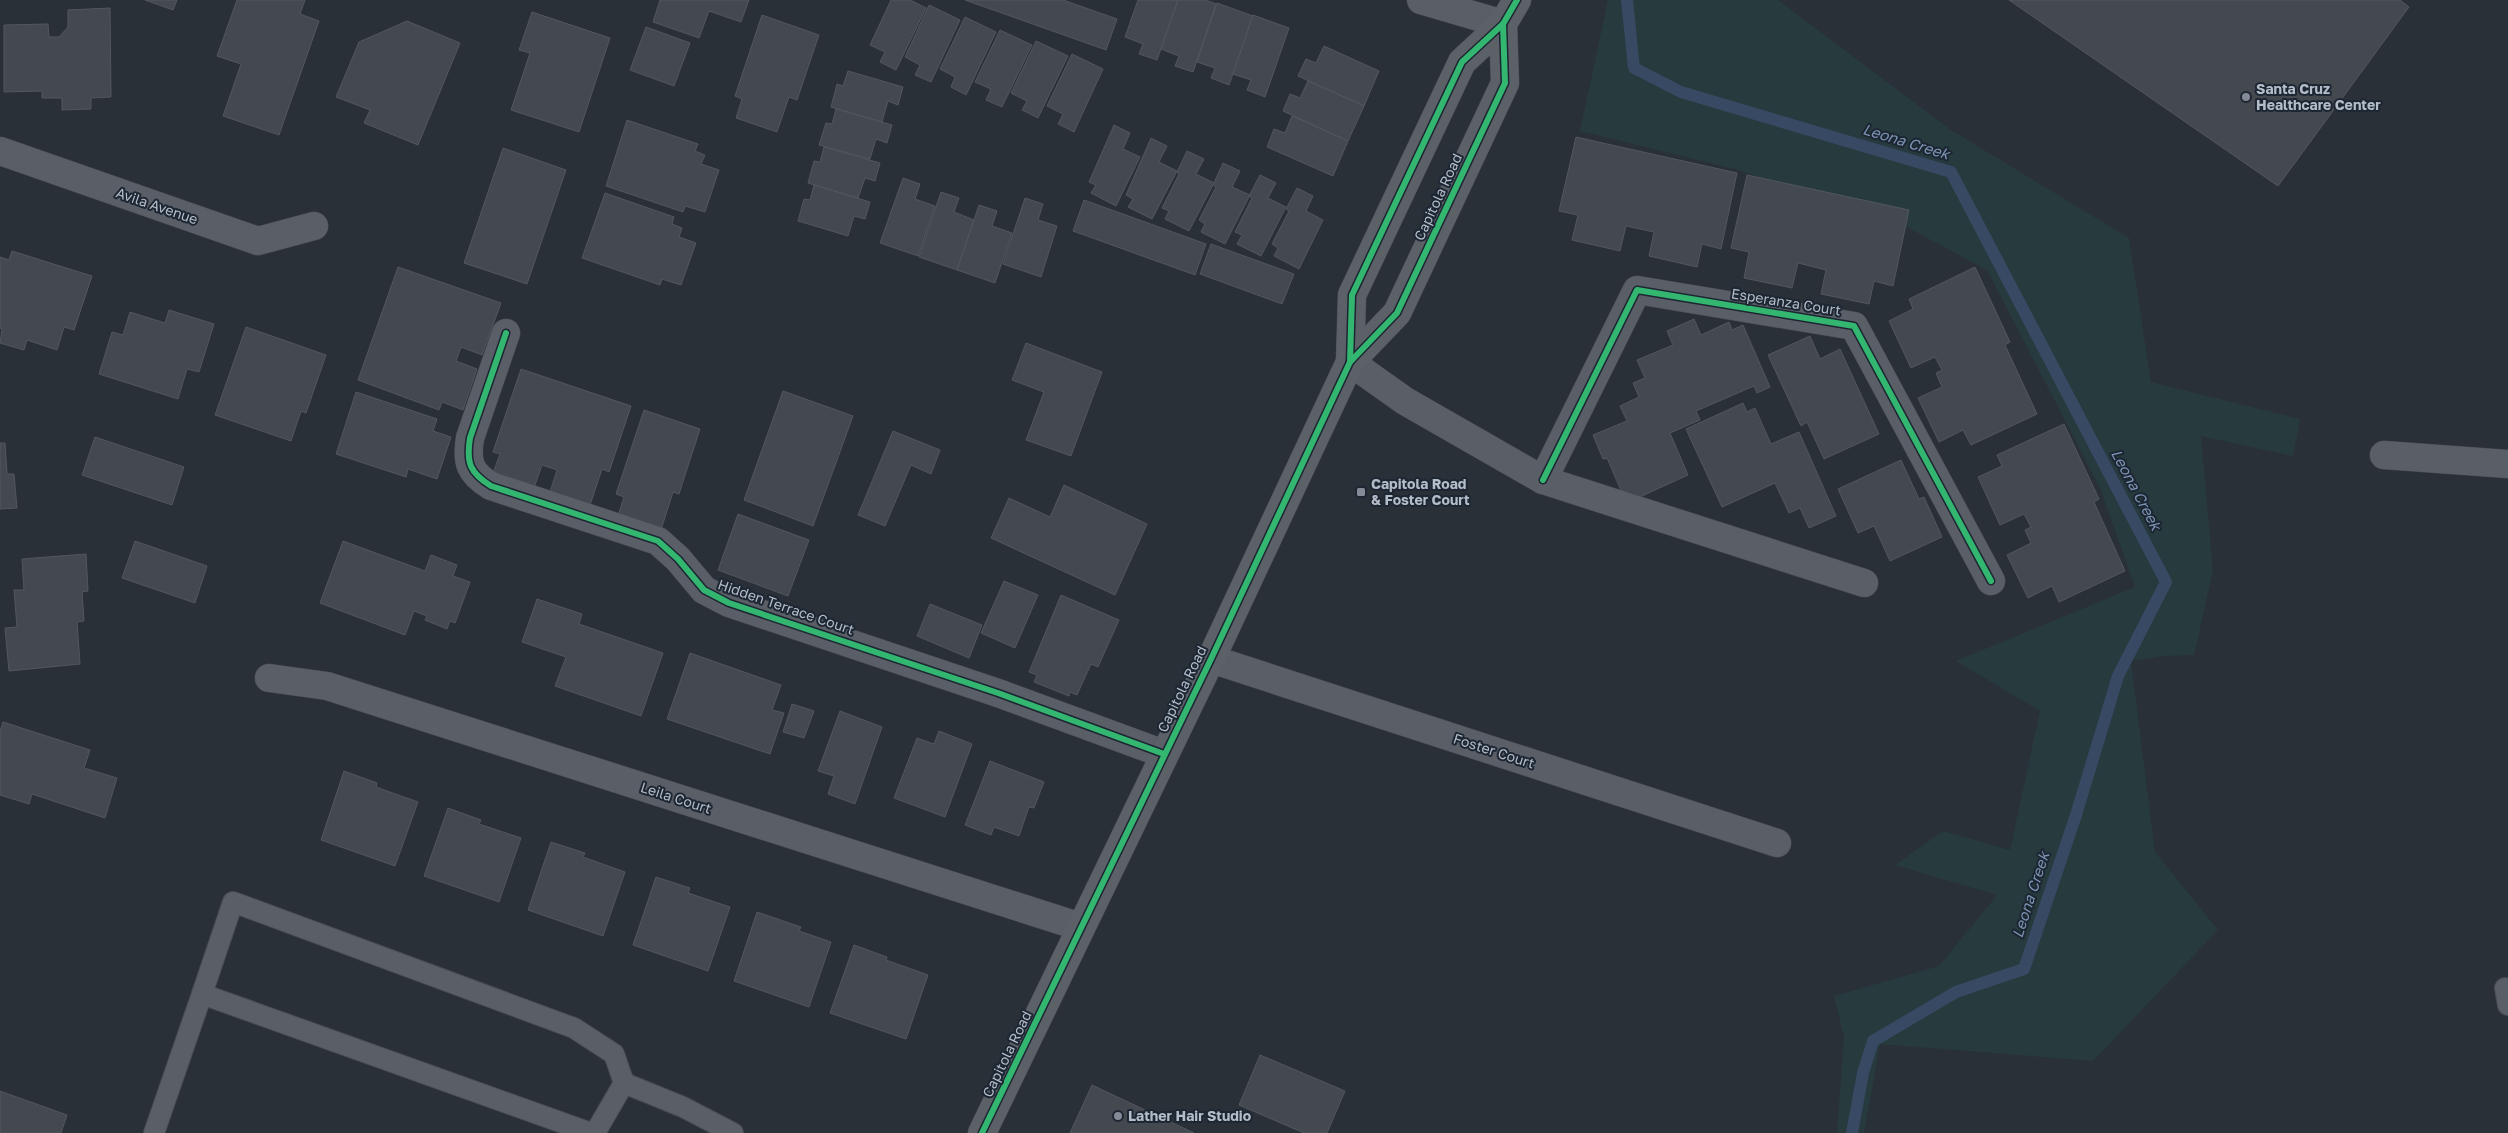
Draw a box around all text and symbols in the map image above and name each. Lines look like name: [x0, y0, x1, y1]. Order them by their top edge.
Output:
place label: Santa Cruz Healthcare Center: [2256, 80, 2381, 113]
marker: Santa Cruz Healthcare Center: [2240, 91, 2252, 103]
water label: Leona Creek: [1861, 119, 1953, 163]
street label: Capitola Road: [1410, 151, 1465, 243]
street label: Avila Avenue: [114, 184, 200, 227]
street label: Esperanza Court: [1730, 284, 1842, 319]
water label: Leona Creek: [2108, 446, 2167, 535]
place label: Capitola Road & Foster Court: [1371, 475, 1470, 508]
marker: Capitola Road & Foster Court: [1355, 486, 1367, 498]
street label: Hidden Terrace Court: [716, 575, 857, 638]
street label: Capitola Road: [1153, 643, 1210, 735]
street label: Foster Court: [1451, 729, 1537, 772]
street label: Leila Court: [639, 778, 714, 817]
water label: Leona Creek: [2008, 848, 2053, 940]
street label: Capitola Road: [978, 1008, 1035, 1100]
place label: Lather Hair Studio: [1128, 1107, 1251, 1124]
marker: Lather Hair Studio: [1112, 1110, 1124, 1122]

